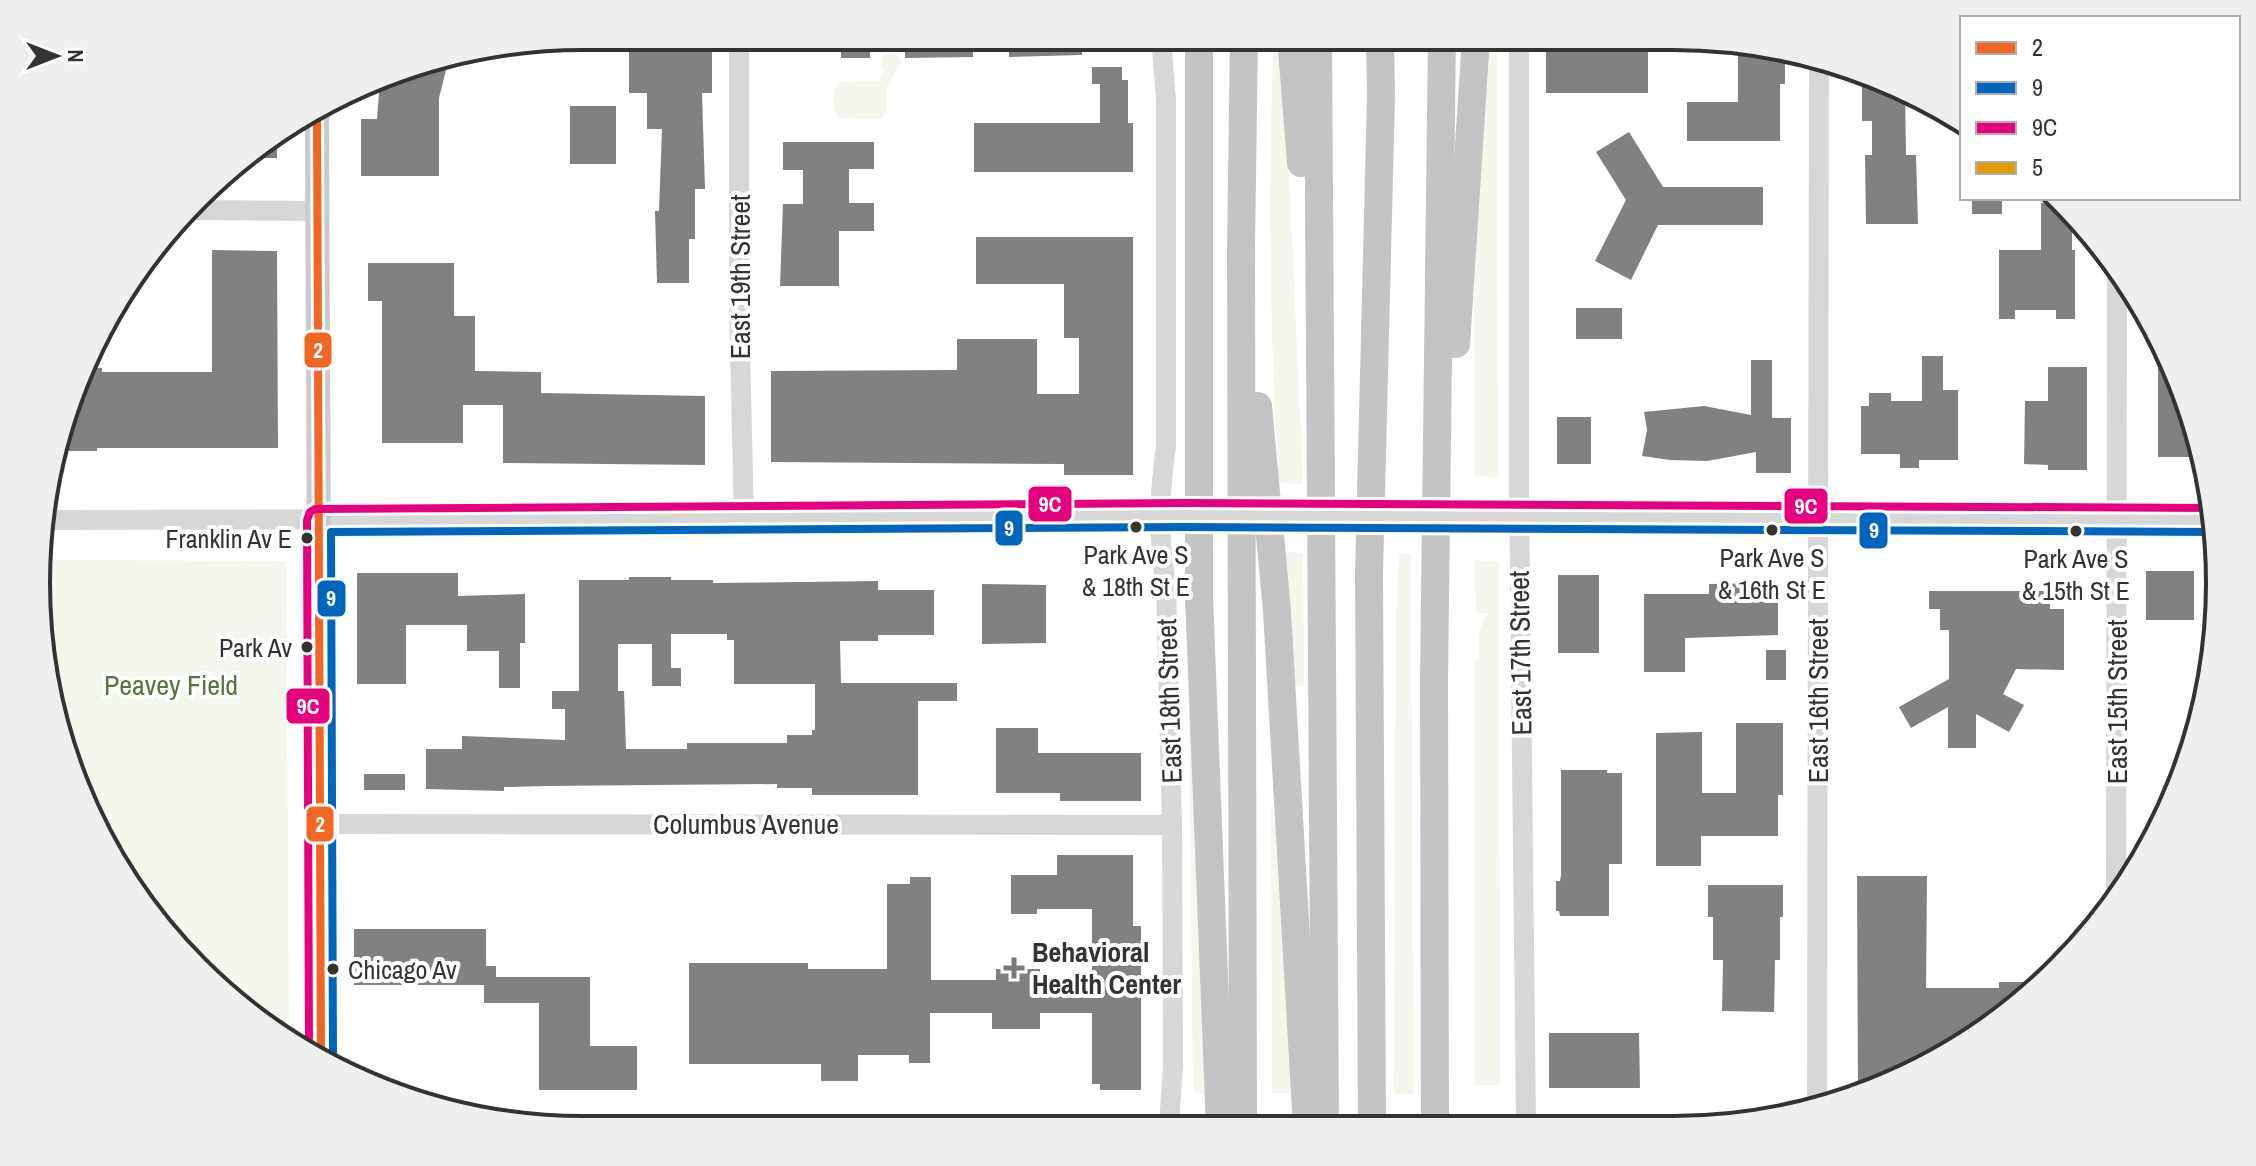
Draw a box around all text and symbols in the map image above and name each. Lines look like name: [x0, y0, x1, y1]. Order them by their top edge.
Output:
north arrow: [16, 16, 96, 96]
legend: [1960, 16, 2240, 200]
text: 2: [2032, 31, 2043, 63]
text: N: [61, 49, 91, 63]
text: 9: [2032, 71, 2043, 103]
text: 9C: [2032, 111, 2057, 143]
text: 5: [2032, 151, 2043, 183]
street label: East 19th Street: [721, 195, 759, 359]
line badge: 2: [303, 331, 333, 369]
text: 2: [313, 335, 323, 365]
line badge: 9C: [1027, 485, 1073, 523]
line badge: 9C: [1783, 487, 1829, 525]
text: 9C: [1038, 489, 1062, 519]
text: 9C: [1794, 491, 1818, 521]
line badge: 9: [994, 509, 1024, 547]
line badge: 9: [1858, 511, 1889, 550]
text: 9: [1004, 513, 1014, 543]
text: 9: [1869, 515, 1879, 545]
marker: Park Ave S & 18th St E: [1128, 519, 1144, 535]
place label: Franklin Av E: [166, 521, 292, 556]
marker: Park Ave S & 16th St E: [1764, 522, 1780, 538]
marker: Park Ave S & 15th St E: [2068, 523, 2084, 539]
marker: Franklin Av E: [299, 530, 315, 546]
place label: Park Ave S & 18th St E: [1082, 537, 1190, 604]
place label: Park Ave S & 16th St E: [1718, 540, 1826, 607]
place label: Park Ave S & 15th St E: [2022, 541, 2130, 608]
street label: East 17th Street: [1500, 570, 1540, 736]
line badge: 9: [316, 579, 347, 618]
text: 9: [326, 583, 336, 613]
street label: East 18th Street: [1147, 618, 1191, 784]
street label: East 16th Street: [1799, 619, 1837, 783]
street label: East 15th Street: [2098, 620, 2136, 784]
place label: Park Av: [219, 630, 292, 665]
marker: Park Av: [299, 639, 315, 655]
park label: Peavey Field: [104, 666, 238, 704]
line badge: 9C: [285, 687, 331, 725]
text: 9C: [296, 691, 320, 721]
line badge: 2: [305, 805, 335, 843]
street label: Columbus Avenue: [653, 805, 839, 843]
text: 2: [315, 809, 325, 839]
place label: Behavioral Health Center: [1032, 933, 1181, 1003]
place label: Chicago Av: [348, 952, 457, 987]
marker: Behavioral Health Center: [1003, 957, 1025, 979]
marker: Chicago Av: [325, 961, 341, 977]

